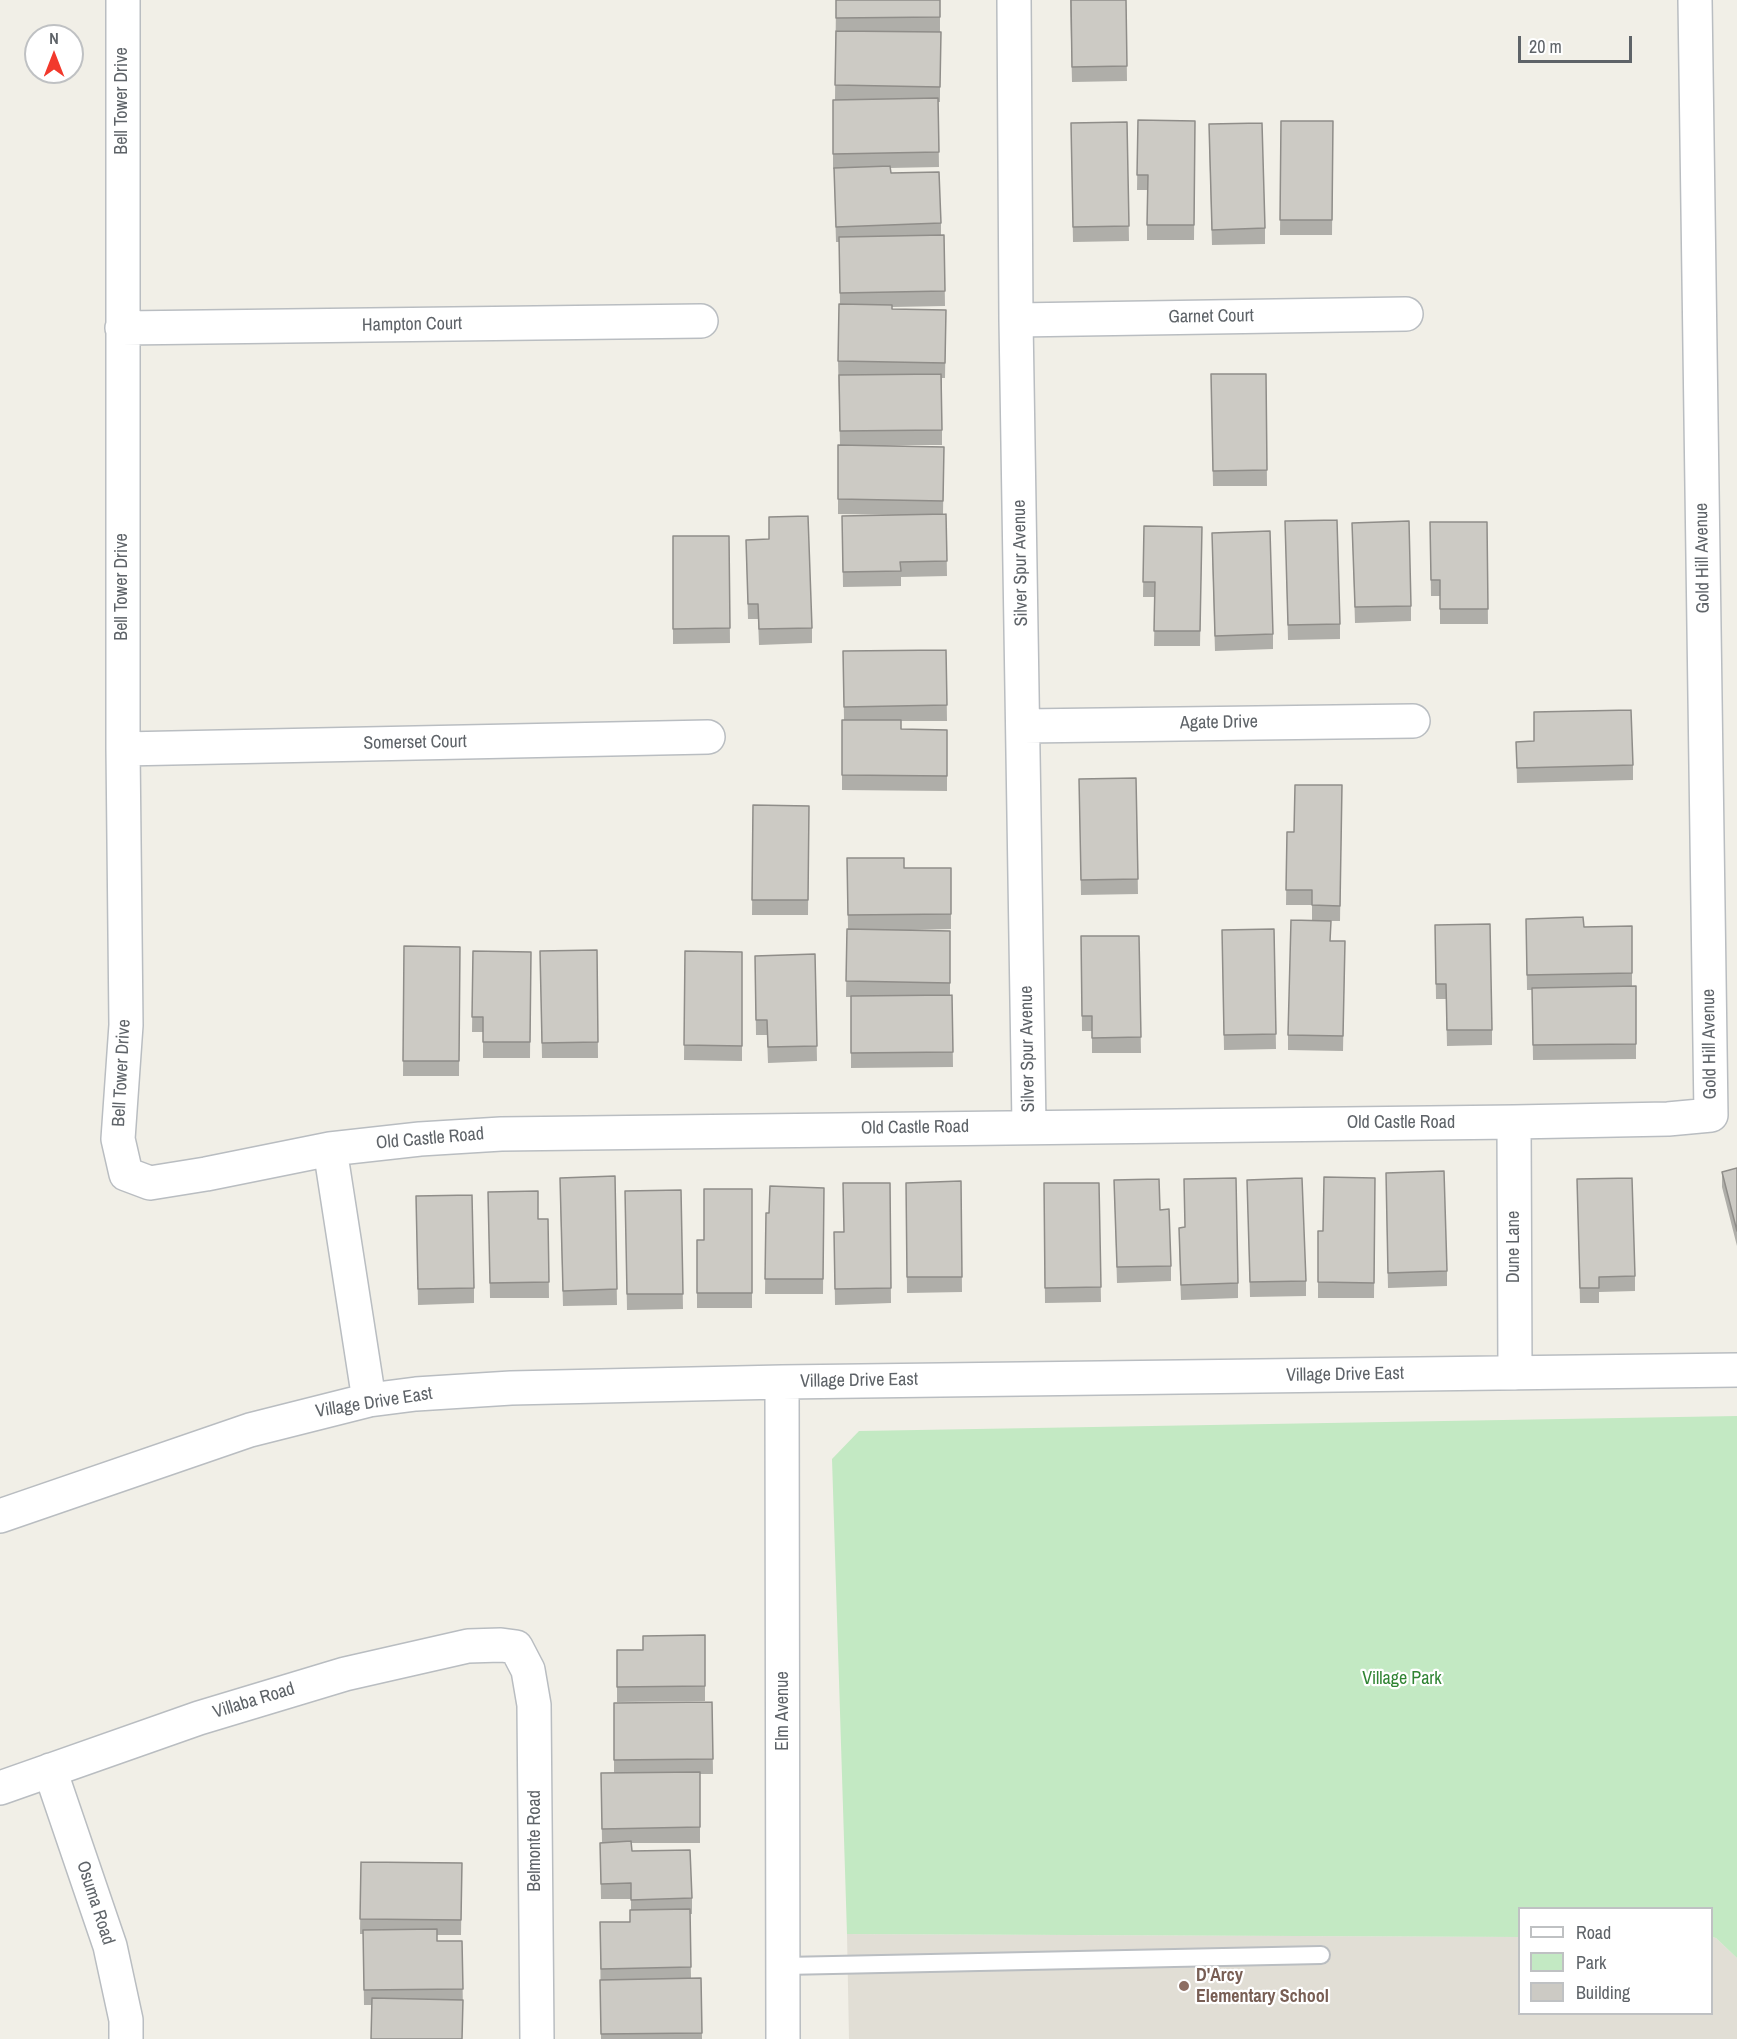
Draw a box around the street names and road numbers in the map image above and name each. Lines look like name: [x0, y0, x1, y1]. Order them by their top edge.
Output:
street label: Bell Tower Drive: [111, 47, 133, 155]
street label: Garnet Court: [1168, 305, 1254, 329]
street label: Hampton Court: [362, 313, 462, 337]
street label: Silver Spur Avenue: [1009, 499, 1033, 627]
street label: Gold Hill Avenue: [1691, 503, 1715, 613]
street label: Bell Tower Drive: [111, 533, 133, 641]
street label: Agate Drive: [1180, 712, 1258, 734]
street label: Somerset Court: [363, 731, 467, 755]
street label: Silver Spur Avenue: [1016, 985, 1040, 1113]
street label: Gold Hill Avenue: [1698, 989, 1722, 1099]
street label: Bell Tower Drive: [108, 1019, 136, 1127]
street label: Old Castle Road: [1347, 1112, 1455, 1134]
street label: Old Castle Road: [861, 1116, 969, 1140]
street label: Old Castle Road: [375, 1124, 485, 1154]
street label: Dune Lane: [1503, 1211, 1525, 1283]
street label: Village Drive East: [1286, 1363, 1404, 1387]
street label: Village Drive East: [800, 1369, 918, 1393]
street label: Village Drive East: [314, 1383, 434, 1423]
street label: Elm Avenue: [772, 1671, 794, 1751]
street label: Villaba Road: [211, 1678, 297, 1724]
street label: Belmonte Road: [524, 1790, 546, 1892]
street label: Osuma Road: [71, 1858, 119, 1948]

